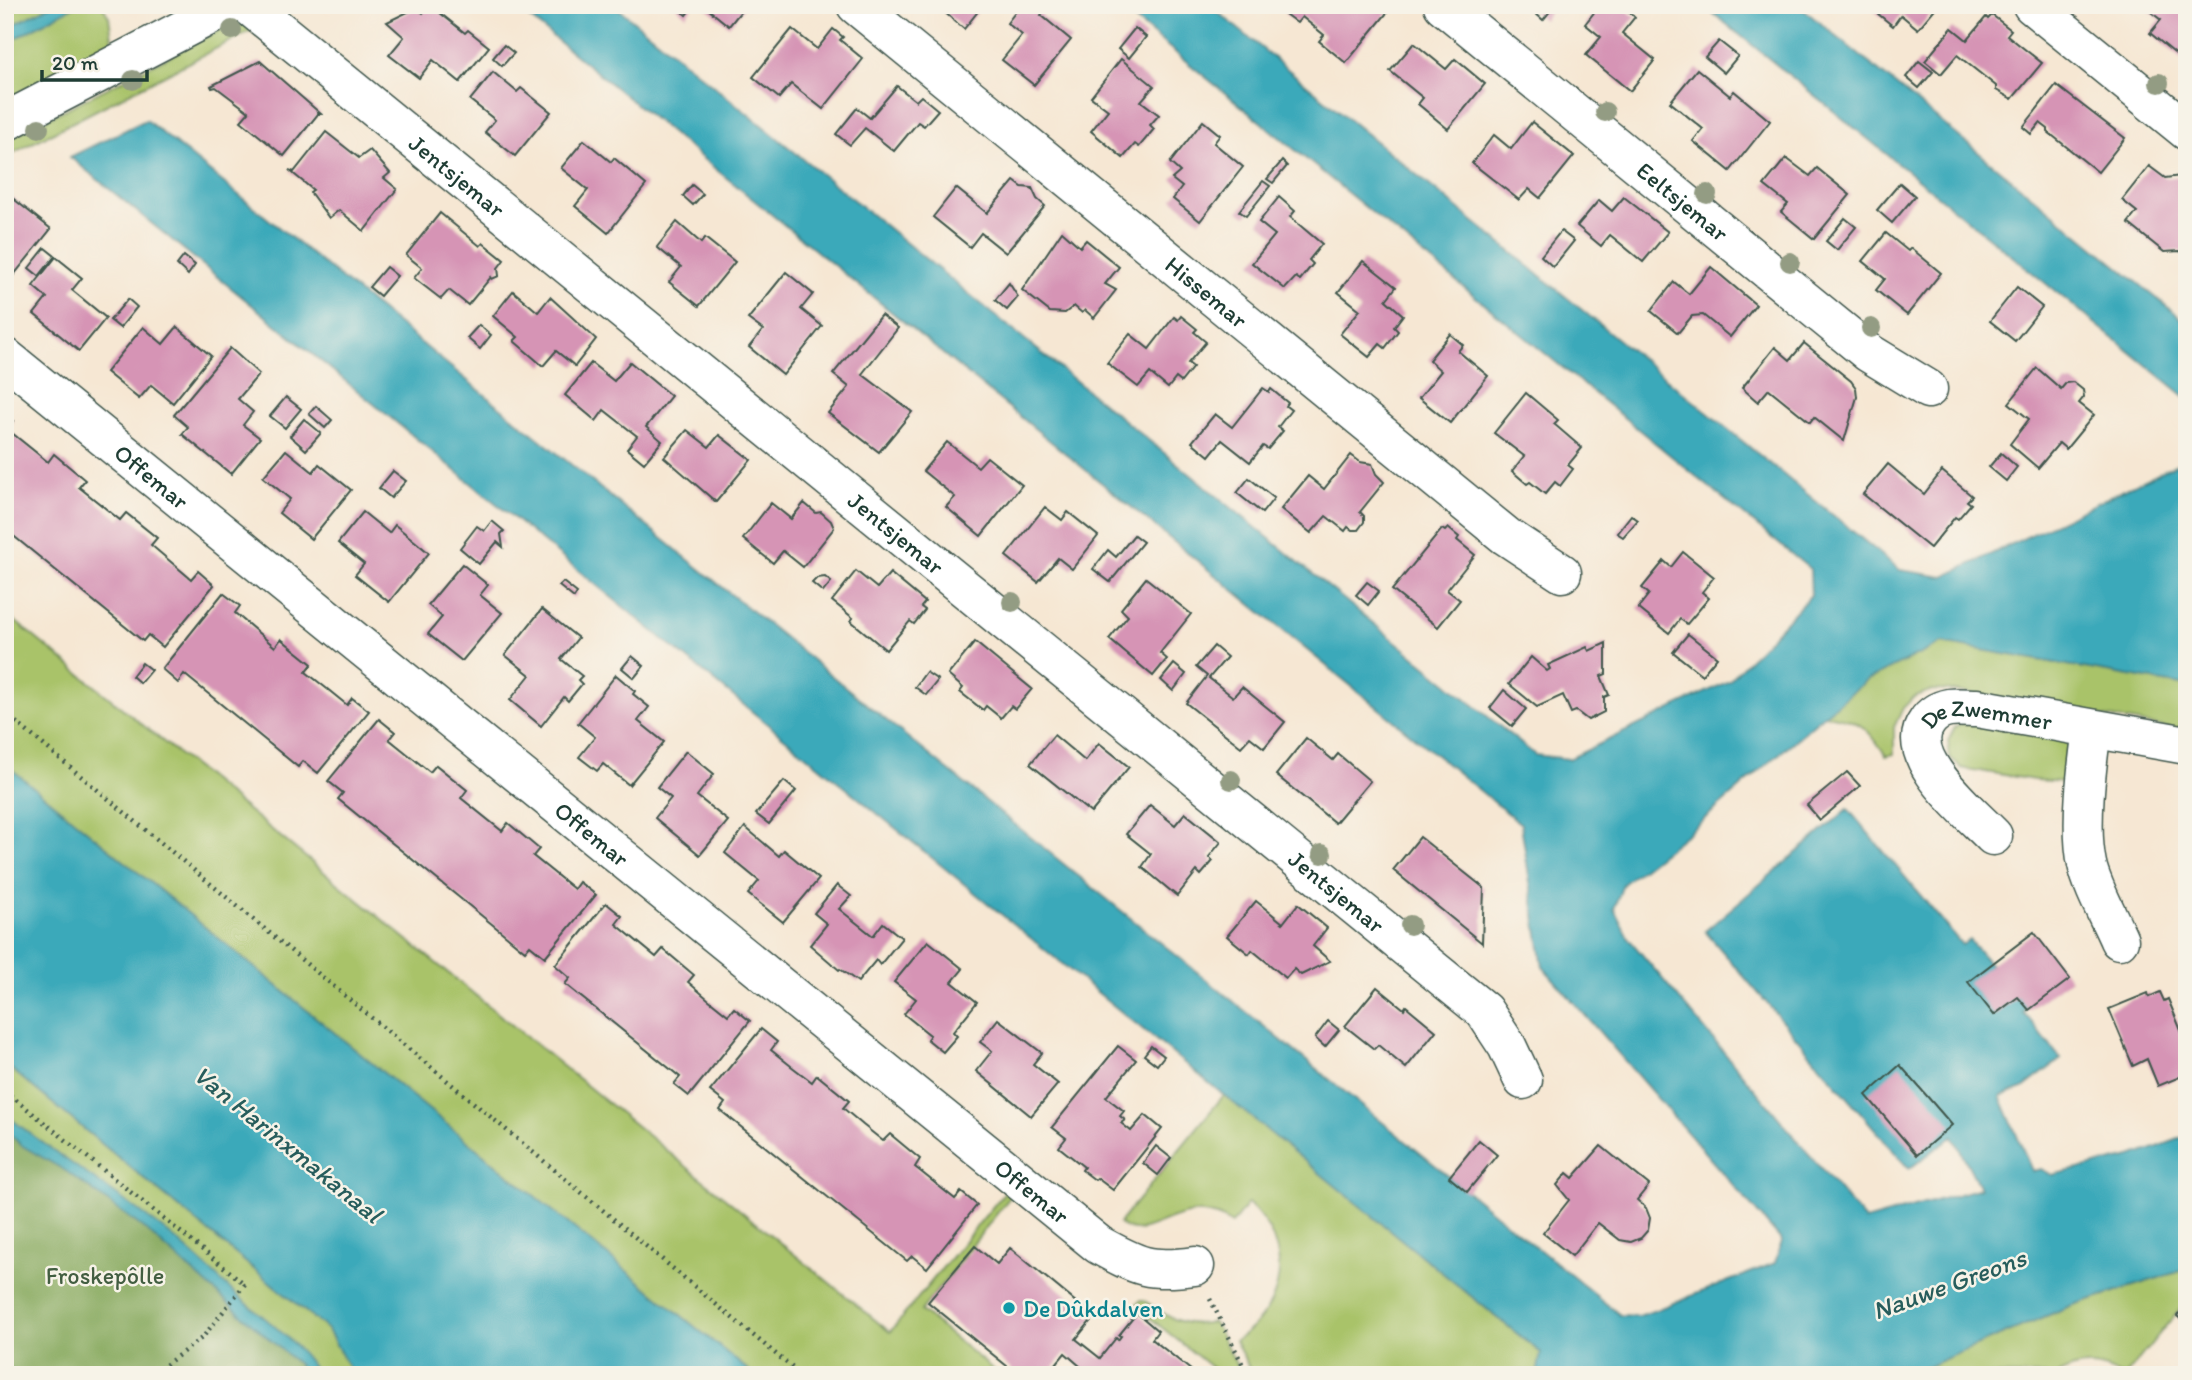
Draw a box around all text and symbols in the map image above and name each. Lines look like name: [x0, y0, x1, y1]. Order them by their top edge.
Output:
scale bar: [42, 38, 147, 82]
text: 20 m: [52, 50, 99, 75]
street label: Jentsjemar: [404, 128, 512, 223]
street label: Eeltsjemar: [1631, 155, 1735, 247]
street label: Hissemar: [1160, 249, 1254, 334]
street label: Offemar: [109, 437, 195, 515]
street label: Jentsjemar: [843, 485, 951, 581]
street label: De Zwemmer: [1913, 693, 2055, 736]
street label: Offemar: [549, 795, 635, 872]
street label: Jentsjemar: [1283, 844, 1391, 939]
water label: Van Harinxmakanaal: [187, 1058, 390, 1231]
street label: Offemar: [989, 1152, 1075, 1230]
water label: Nauwe Greons: [1868, 1241, 2031, 1327]
park label: Froskepôlle: [46, 1261, 164, 1290]
place label: De Dûkdalven: [1023, 1294, 1164, 1323]
marker: De Dûkdalven: [1001, 1300, 1017, 1316]

